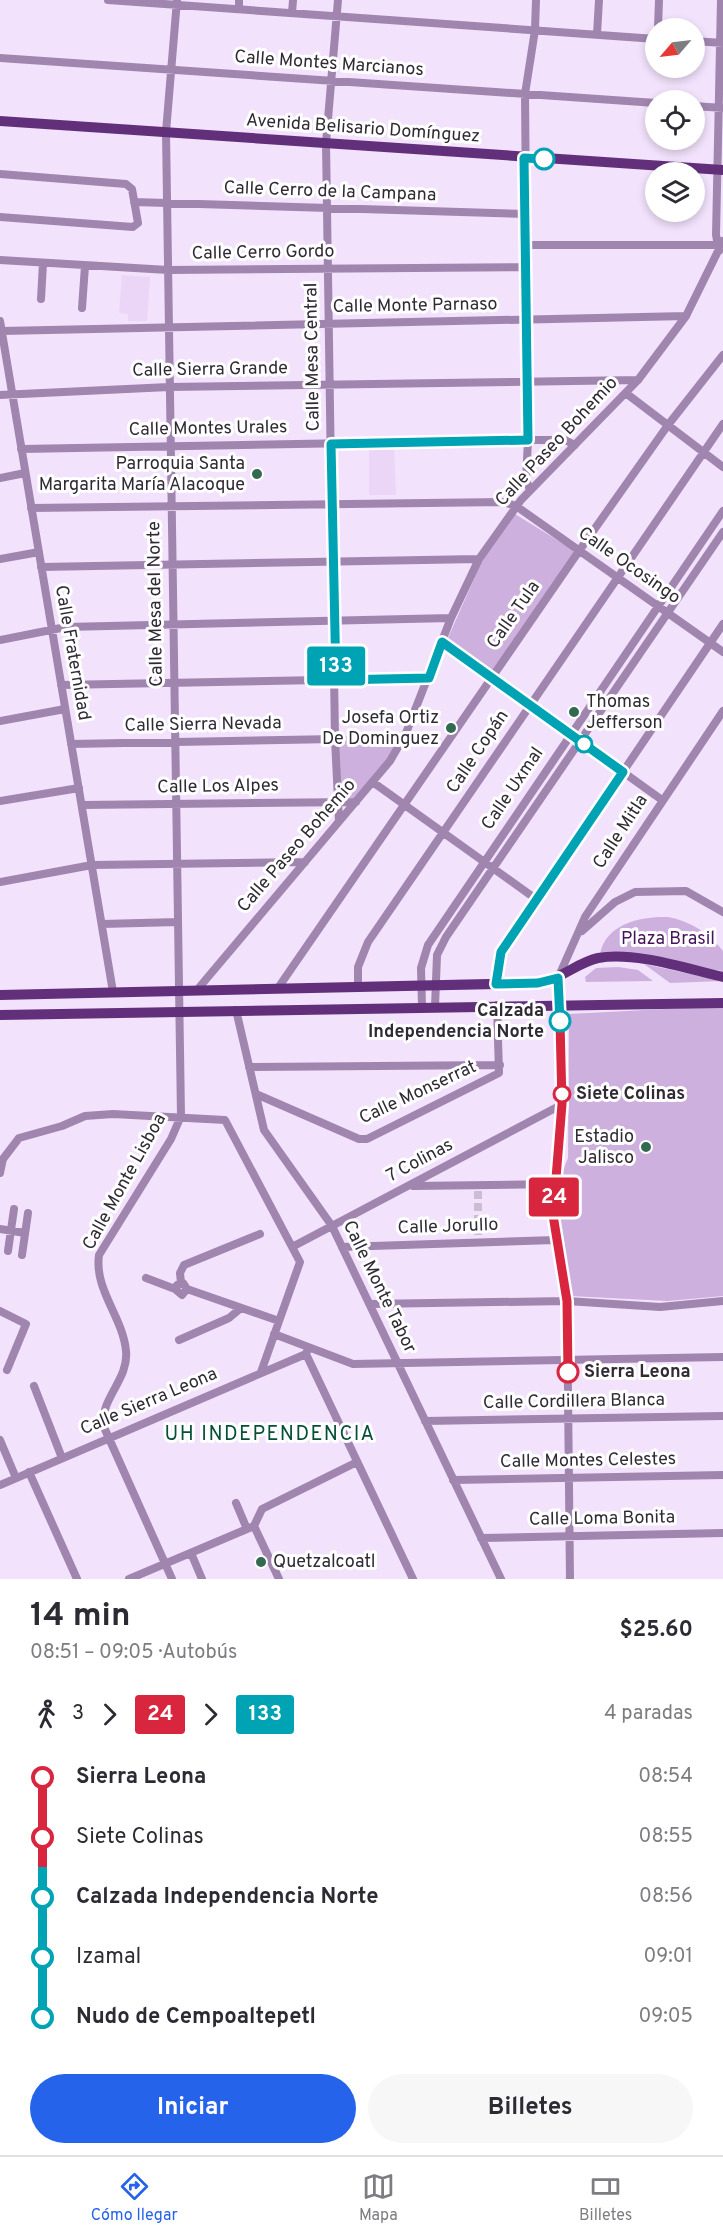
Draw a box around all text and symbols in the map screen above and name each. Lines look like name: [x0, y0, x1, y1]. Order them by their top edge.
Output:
north arrow: [645, 18, 705, 78]
map controls: [645, 18, 705, 222]
street label: Calle Montes Marcianos: [234, 46, 424, 82]
button: locate: [645, 90, 705, 150]
street label: Avenida Belisario Domínguez: [245, 109, 481, 149]
unlabelled marker: [533, 148, 555, 170]
button: layers: [645, 162, 705, 222]
street label: Calle Cerro de la Campana: [223, 177, 437, 207]
street label: Calle Cerro Gordo: [191, 240, 335, 266]
street label: Calle Mesa Central: [300, 282, 326, 432]
street label: Calle Monte Parnaso: [332, 293, 498, 319]
street label: Calle Sierra Grande: [132, 357, 288, 383]
street label: Calle Paseo Bohemio: [491, 372, 623, 512]
street label: Calle Montes Urales: [128, 416, 288, 442]
place label: Parroquia Santa Margarita María Alacoque: [39, 453, 245, 497]
marker: Parroquia Santa Margarita María Alacoque: [250, 467, 264, 481]
street label: Calle Mesa del Norte: [143, 521, 169, 687]
street label: Calle Ocosingo: [573, 522, 685, 610]
street label: Calle Tula: [482, 577, 546, 653]
street label: Calle Fraternidad: [49, 583, 95, 723]
line badge: 133: [302, 646, 370, 686]
text: 133: [319, 653, 353, 680]
place label: Thomas Jefferson: [586, 691, 663, 735]
marker: Thomas Jefferson: [567, 705, 581, 719]
street label: Calle Copán: [442, 706, 514, 798]
place label: Josefa Ortiz De Dominguez: [322, 707, 439, 751]
street label: Calle Sierra Nevada: [124, 712, 282, 738]
marker: Josefa Ortiz De Dominguez: [444, 721, 458, 735]
unlabelled marker: [575, 735, 593, 753]
street label: Calle Uxmal: [477, 743, 549, 835]
street label: Calle Los Alpes: [157, 774, 279, 800]
street label: Calle Paseo Bohemio: [233, 774, 361, 918]
street label: Calle Mitla: [588, 790, 654, 874]
park label: Plaza Brasil: [621, 928, 715, 951]
place label: Calzada Independencia Norte: [368, 1000, 544, 1044]
marker: Calzada Independencia Norte: [549, 1010, 571, 1032]
street label: Calle Monserrat: [356, 1056, 480, 1130]
place label: Siete Colinas: [576, 1083, 685, 1106]
marker: Siete Colinas: [553, 1085, 571, 1103]
street label: Calle Monte Lisboa: [78, 1110, 172, 1254]
place label: Estadio Jalisco: [574, 1126, 634, 1170]
street label: 7 Colinas: [383, 1134, 457, 1188]
marker: Estadio Jalisco: [639, 1140, 653, 1154]
line badge: 24: [527, 1178, 581, 1216]
text: 24: [541, 1184, 567, 1211]
street label: Calle Jorullo: [397, 1214, 499, 1240]
street label: Calle Monte Tabor: [337, 1217, 421, 1357]
marker: Sierra Leona: [557, 1361, 579, 1383]
place label: Sierra Leona: [584, 1361, 691, 1384]
street label: Calle Sierra Leona: [77, 1363, 221, 1441]
street label: Calle Cordillera Blanca: [483, 1389, 665, 1415]
district label: UH INDEPENDENCIA: [164, 1422, 376, 1448]
street label: Calle Montes Celestes: [500, 1448, 676, 1474]
street label: Calle Loma Bonita: [529, 1506, 675, 1532]
place label: Quetzalcoatl: [273, 1551, 375, 1574]
marker: Quetzalcoatl: [254, 1555, 268, 1569]
text: 14 min: [30, 1596, 130, 1638]
text: $25.60: [619, 1617, 693, 1644]
text: 08:51 – 09:05 · Autobús: [30, 1640, 237, 1666]
icon: walk: [30, 1698, 63, 1731]
icon: forward: [93, 1698, 126, 1731]
icon: forward: [194, 1698, 227, 1731]
text: 3: [72, 1701, 84, 1727]
text: 24: [147, 1701, 173, 1728]
text: 133: [248, 1701, 282, 1728]
text: 4 paradas: [604, 1701, 693, 1727]
text: Sierra Leona: [76, 1764, 206, 1791]
text: 08:54: [638, 1764, 693, 1790]
text: Siete Colinas: [76, 1824, 204, 1851]
text: 08:55: [639, 1824, 693, 1850]
text: Calzada Independencia Norte: [76, 1884, 379, 1911]
text: 08:56: [639, 1884, 693, 1910]
text: Izamal: [76, 1944, 141, 1971]
text: 09:01: [643, 1944, 693, 1970]
text: Nudo de Cempoaltepetl: [76, 2004, 316, 2031]
text: 09:05: [638, 2004, 693, 2030]
button: Iniciar: [30, 2074, 356, 2143]
button: Billetes: [368, 2074, 693, 2143]
tab: Cómo llegar: [91, 2170, 178, 2226]
tab: Mapa: [359, 2170, 398, 2226]
tab: Billetes: [579, 2170, 632, 2226]

